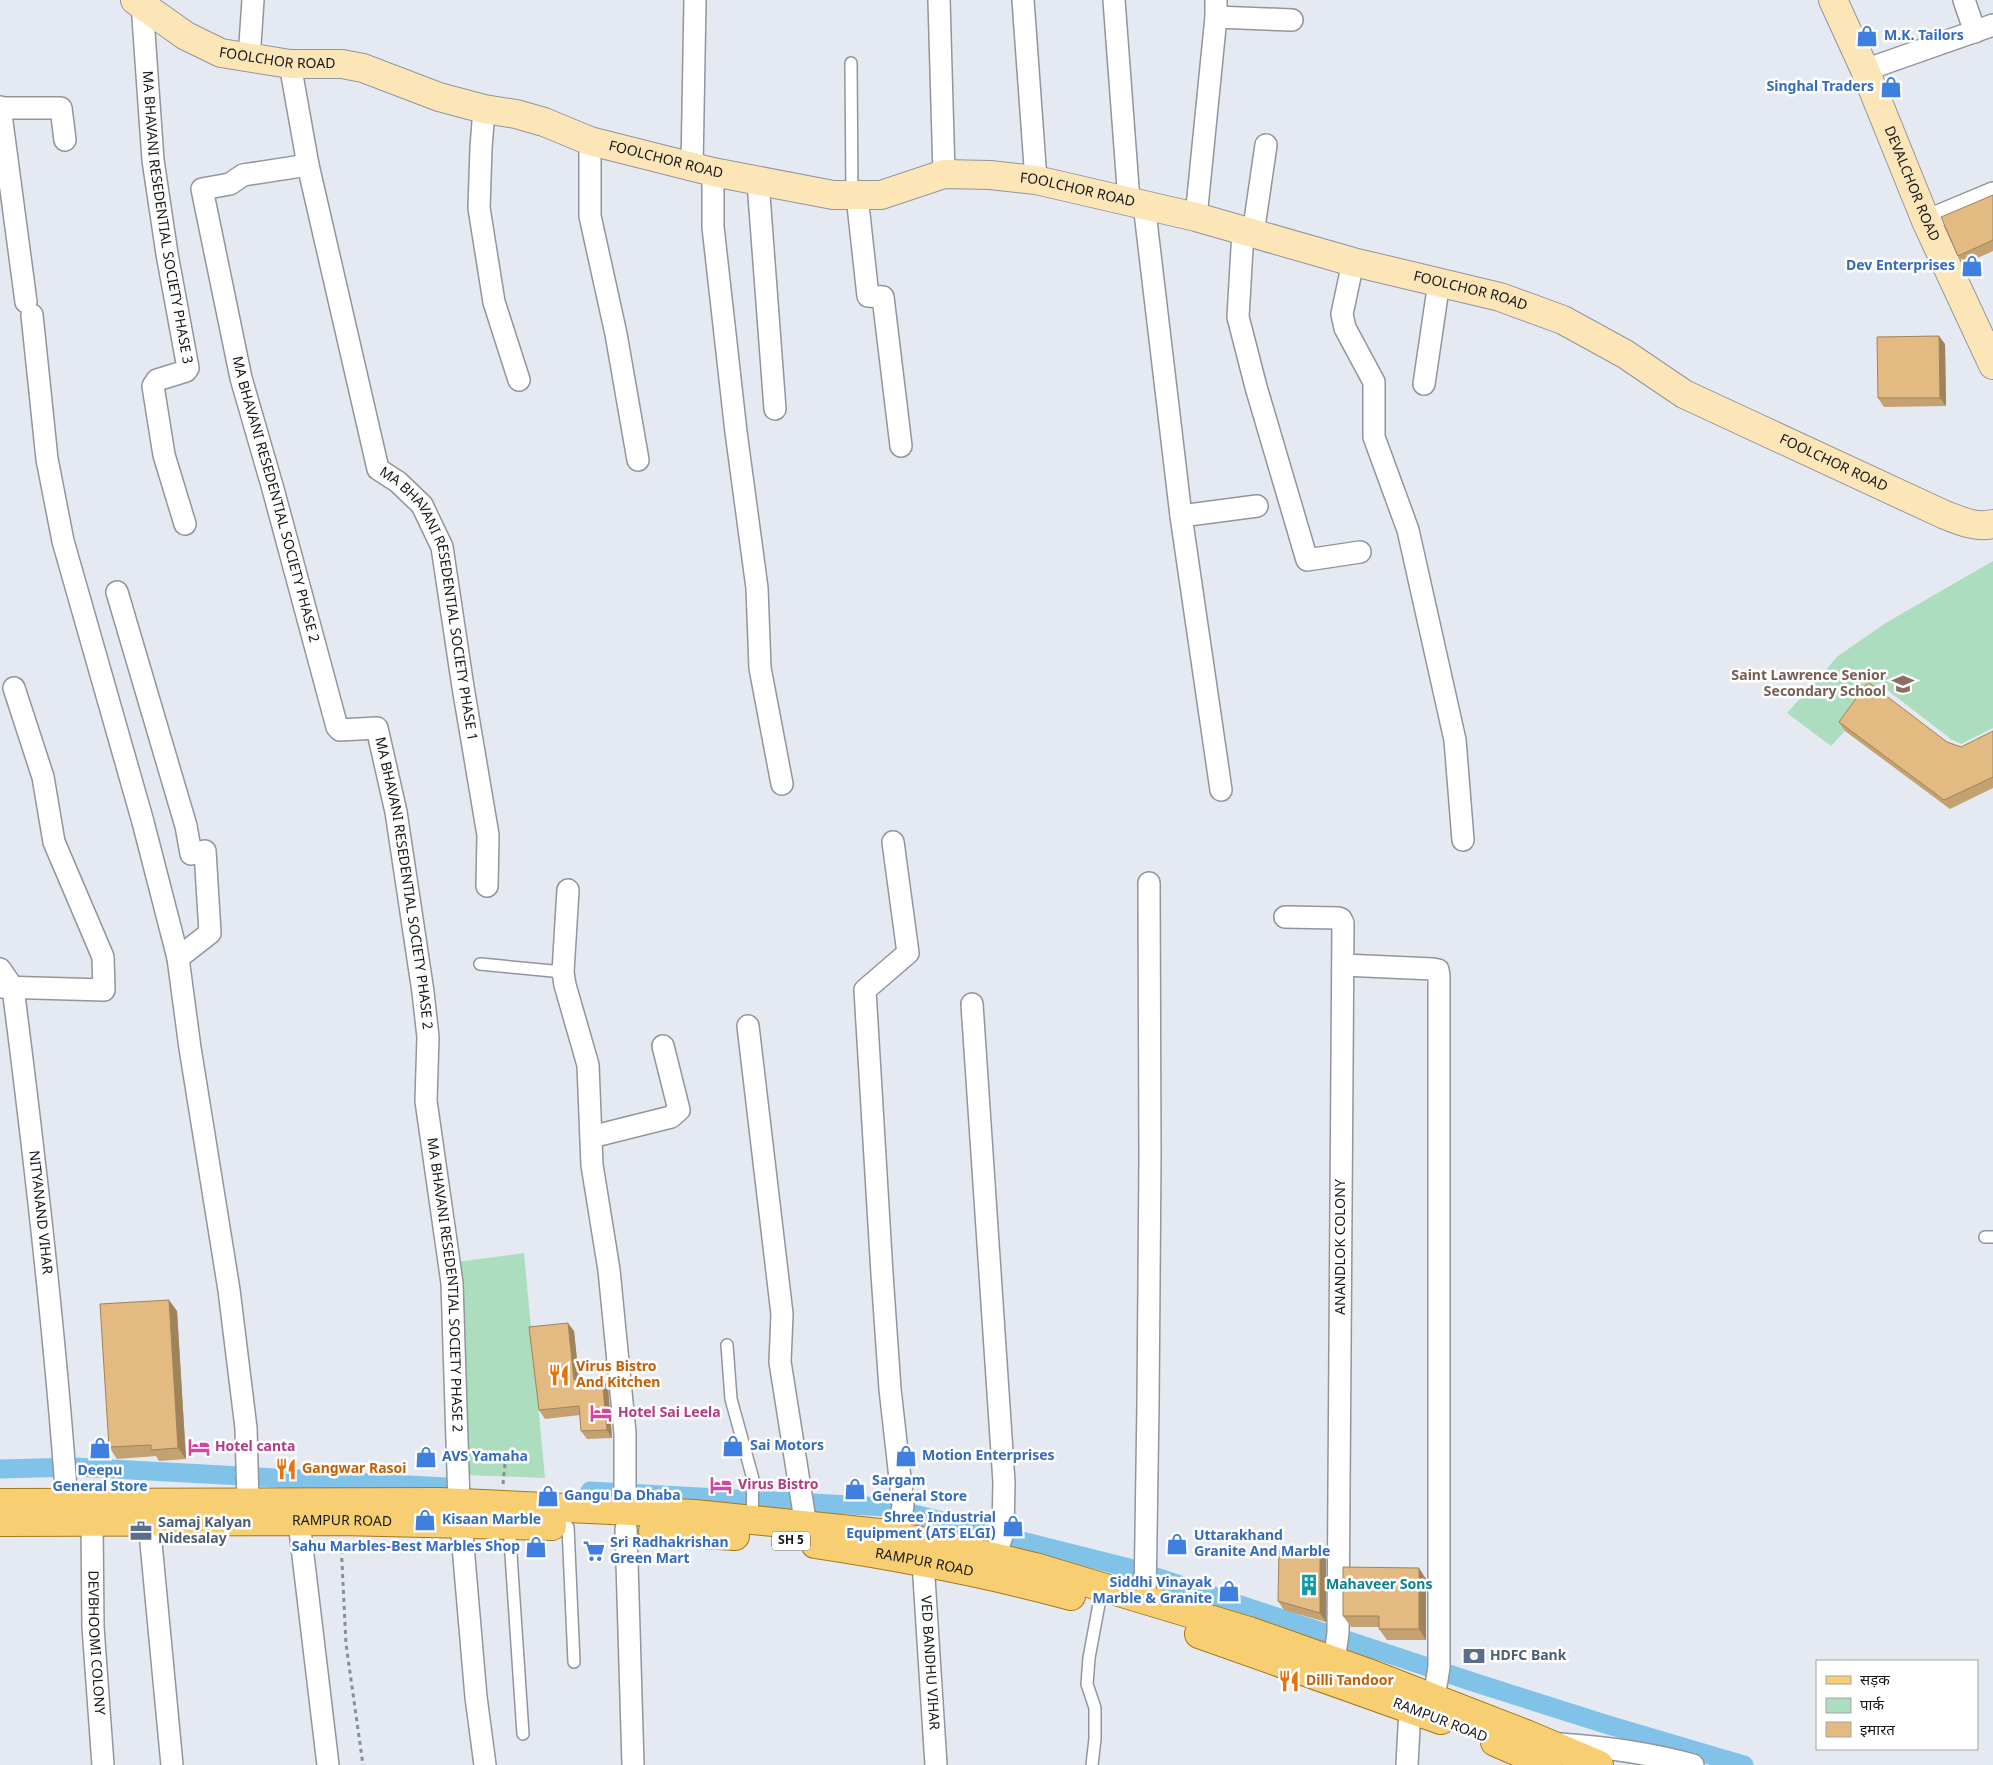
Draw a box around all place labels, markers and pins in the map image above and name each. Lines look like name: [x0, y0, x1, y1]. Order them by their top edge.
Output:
shop icon: M.K. Tailors: [1854, 23, 1880, 49]
place label: M.K. Tailors: [1884, 27, 1964, 46]
shop icon: Singhal Traders: [1878, 74, 1904, 100]
place label: Singhal Traders: [1766, 78, 1874, 97]
shop icon: Dev Enterprises: [1959, 253, 1985, 279]
place label: Dev Enterprises: [1846, 257, 1955, 276]
place label: Saint Lawrence Senior Secondary School: [1731, 667, 1887, 702]
school or university icon: Saint Lawrence Senior Secondary School: [1890, 671, 1916, 697]
place label: Virus Bistro And Kitchen: [576, 1358, 660, 1393]
restaurant icon: Virus Bistro And Kitchen: [546, 1362, 572, 1388]
hotel icon: Hotel Sai Leela: [588, 1400, 614, 1426]
place label: Hotel Sai Leela: [618, 1404, 721, 1423]
shop icon: Sai Motors: [720, 1433, 746, 1459]
hotel icon: Hotel canta: [186, 1434, 212, 1460]
shop icon: Deepu General Store: [87, 1435, 113, 1461]
place label: Sai Motors: [750, 1437, 824, 1456]
place label: Hotel canta: [215, 1438, 295, 1457]
shop icon: Motion Enterprises: [893, 1443, 919, 1469]
shop icon: AVS Yamaha: [413, 1444, 439, 1470]
place label: Motion Enterprises: [922, 1447, 1055, 1466]
place label: AVS Yamaha: [442, 1448, 528, 1467]
restaurant icon: Gangwar Rasoi: [273, 1456, 299, 1482]
place label: Gangwar Rasoi: [302, 1460, 407, 1479]
place label: Deepu General Store: [52, 1462, 148, 1497]
hotel icon: Virus Bistro: [708, 1472, 734, 1498]
place label: Sargam General Store: [872, 1472, 967, 1507]
place label: Virus Bistro: [738, 1476, 819, 1495]
shop icon: Sargam General Store: [842, 1476, 868, 1502]
shop icon: Gangu Da Dhaba: [535, 1483, 561, 1509]
place label: Gangu Da Dhaba: [564, 1487, 681, 1506]
shop icon: Kisaan Marble: [412, 1507, 438, 1533]
place label: Shree Industrial Equipment (ATS ELGI): [846, 1509, 996, 1544]
place label: Kisaan Marble: [442, 1511, 541, 1530]
shop icon: Shree Industrial Equipment (ATS ELGI): [1000, 1513, 1026, 1539]
place label: Samaj Kalyan Nidesalay: [158, 1514, 251, 1549]
office icon: Samaj Kalyan Nidesalay: [128, 1518, 154, 1544]
place label: Uttarakhand Granite And Marble: [1194, 1527, 1330, 1562]
shop icon: Uttarakhand Granite And Marble: [1164, 1531, 1190, 1557]
shop icon: Sahu Marbles-Best Marbles Shop: [523, 1534, 549, 1560]
place label: Sri Radhakrishan Green Mart: [610, 1534, 729, 1569]
place label: Sahu Marbles-Best Marbles Shop: [292, 1538, 520, 1557]
supermarket icon: Sri Radhakrishan Green Mart: [581, 1538, 607, 1564]
building icon: Mahaveer Sons: [1296, 1572, 1322, 1598]
place label: Siddhi Vinayak Marble & Granite: [1092, 1574, 1212, 1609]
place label: Mahaveer Sons: [1326, 1576, 1433, 1595]
shop icon: Siddhi Vinayak Marble & Granite: [1216, 1578, 1242, 1604]
bank icon: HDFC Bank: [1461, 1643, 1487, 1669]
place label: HDFC Bank: [1490, 1647, 1567, 1666]
restaurant icon: Dilli Tandoor: [1276, 1668, 1302, 1694]
place label: Dilli Tandoor: [1306, 1672, 1394, 1691]

